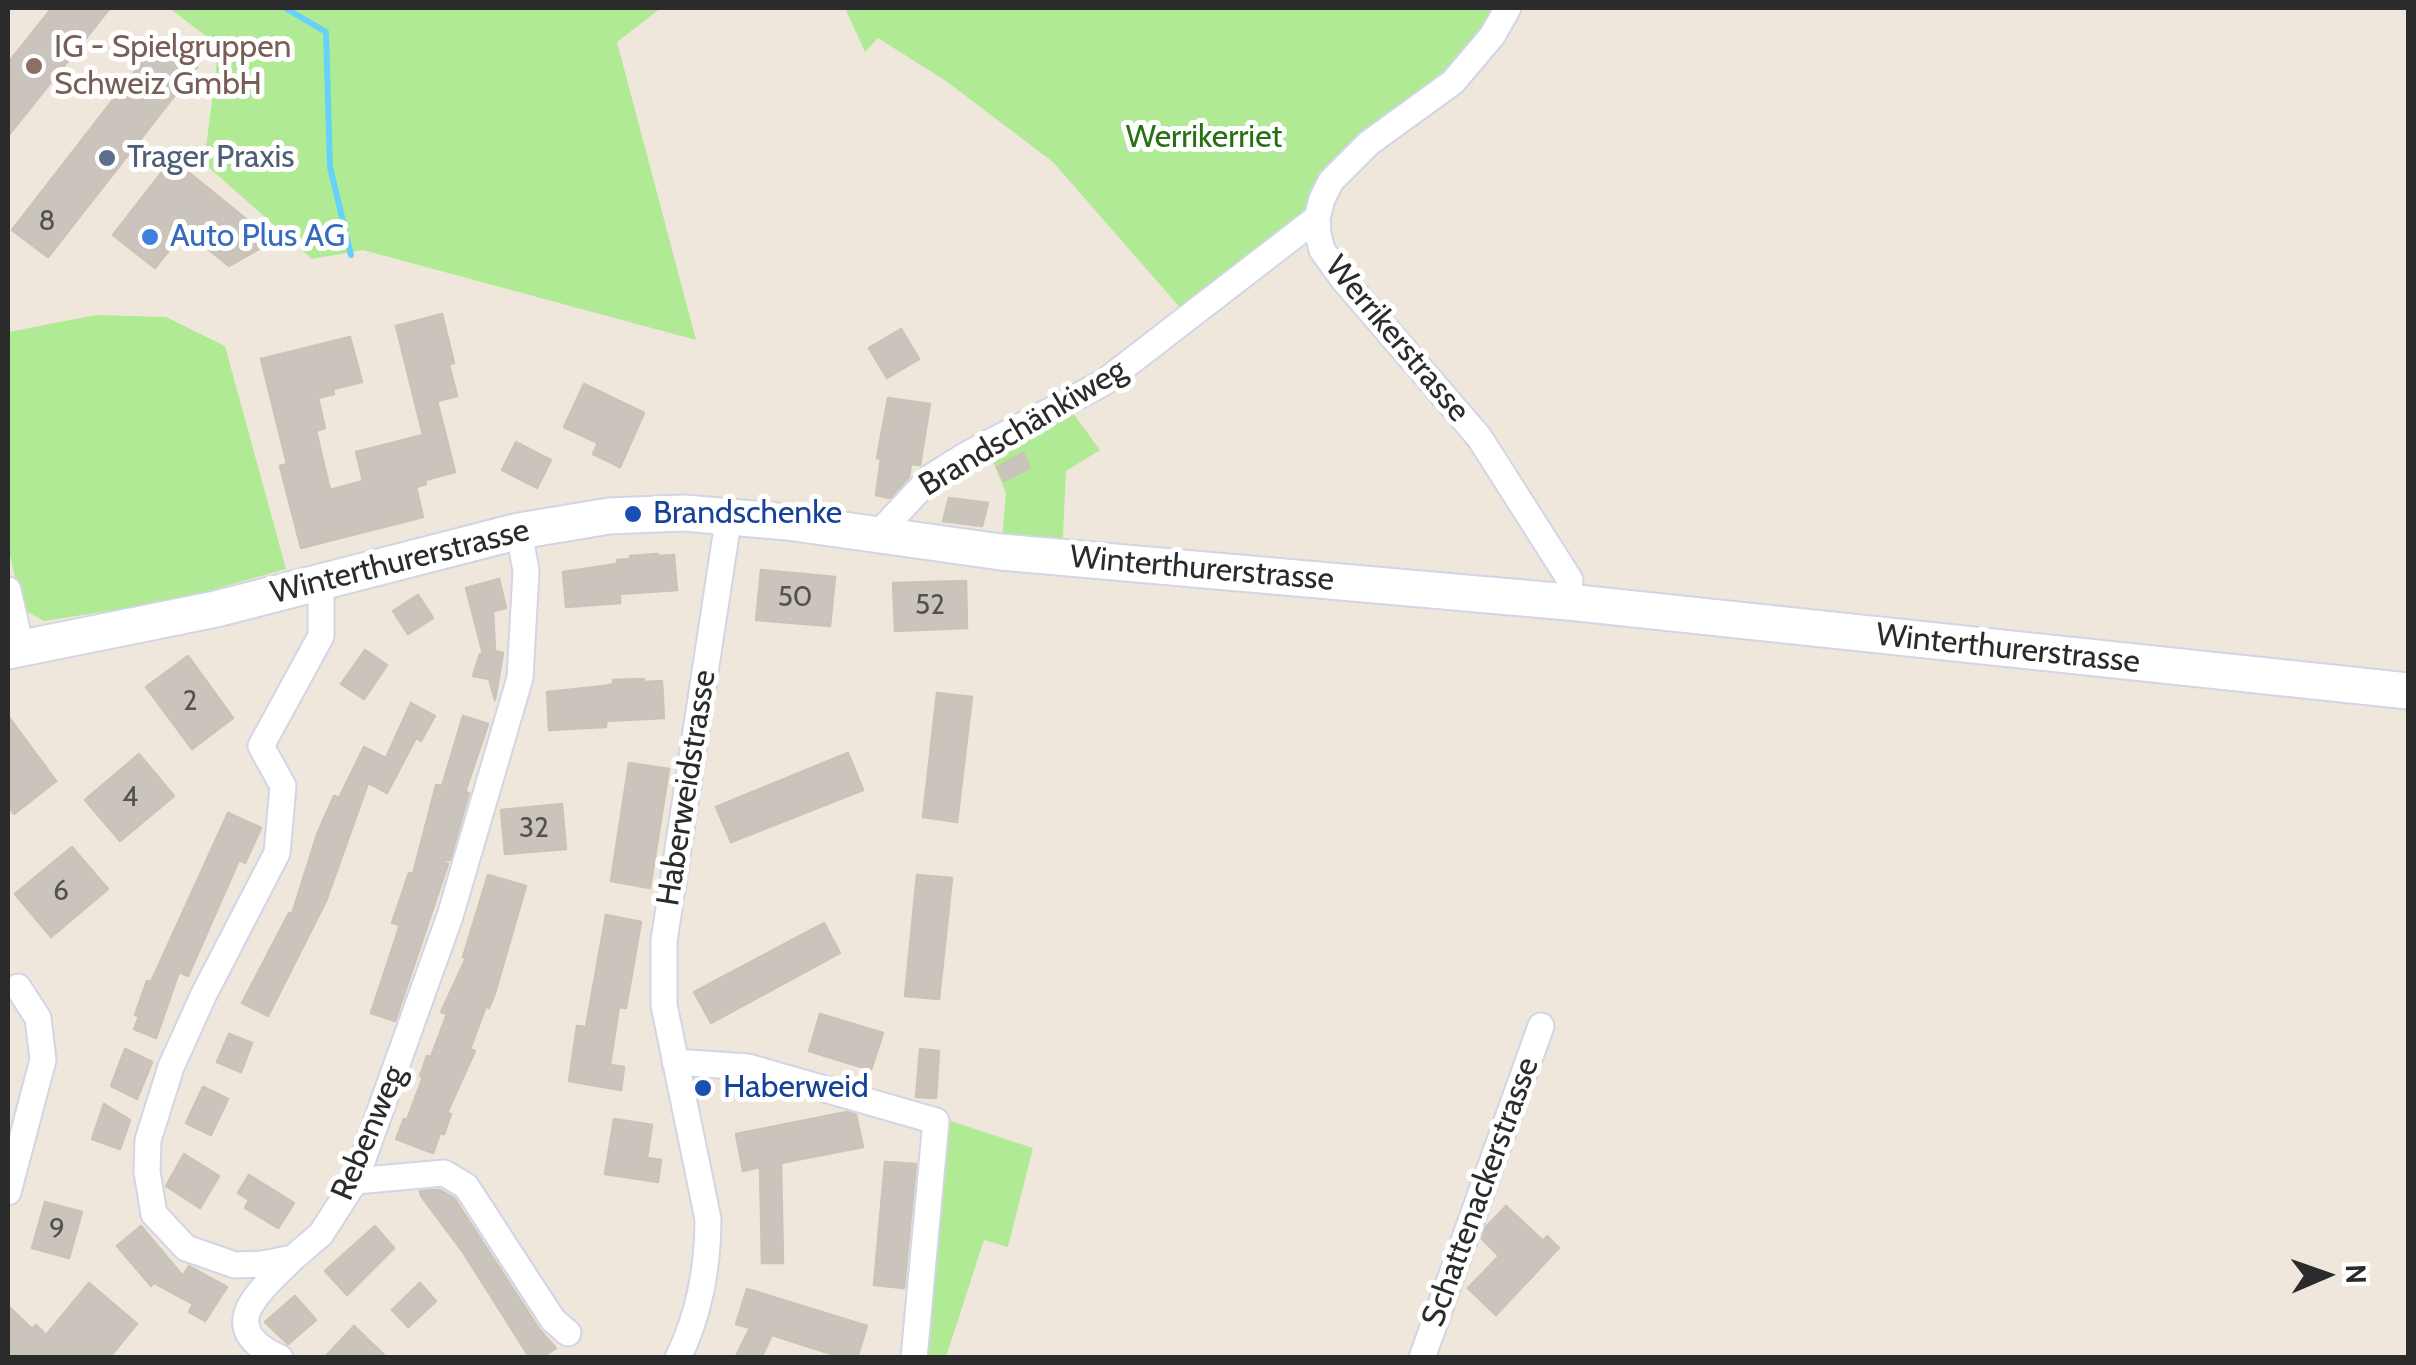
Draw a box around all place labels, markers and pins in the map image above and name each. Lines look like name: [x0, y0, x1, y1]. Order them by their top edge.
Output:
place label: IG - Spielgruppen Schweiz GmbH: [54, 29, 291, 104]
marker: IG - Spielgruppen Schweiz GmbH: [23, 55, 45, 77]
place label: Trager Praxis: [127, 139, 295, 177]
marker: Trager Praxis: [96, 147, 118, 169]
place label: Auto Plus AG: [170, 218, 345, 256]
marker: Auto Plus AG: [139, 226, 161, 248]
place label: Brandschenke: [653, 495, 842, 533]
marker: Brandschenke: [622, 503, 644, 525]
place label: Haberweid: [723, 1069, 869, 1107]
marker: Haberweid: [692, 1077, 714, 1099]

